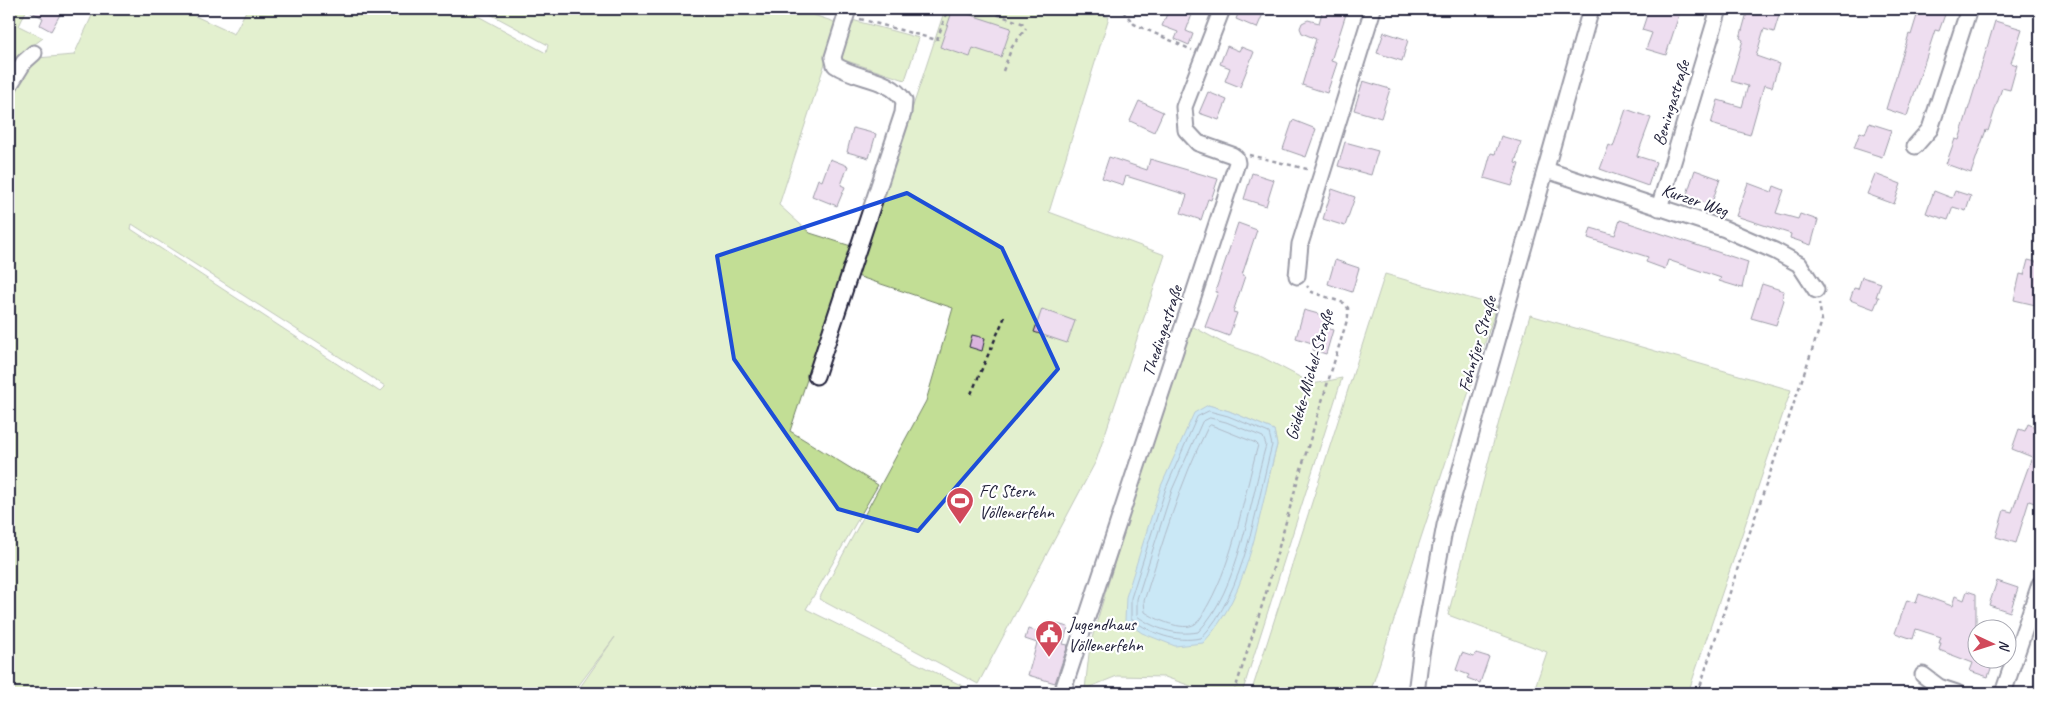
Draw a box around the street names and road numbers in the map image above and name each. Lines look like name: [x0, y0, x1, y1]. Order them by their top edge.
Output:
street label: Beningastraße: [1648, 57, 1695, 148]
street label: Kurzer Weg: [1659, 178, 1733, 222]
street label: Thedingastraße: [1137, 282, 1187, 379]
street label: Fehntjer Straße: [1453, 293, 1501, 394]
street label: Gödeke-Michel-Straße: [1280, 306, 1338, 443]

